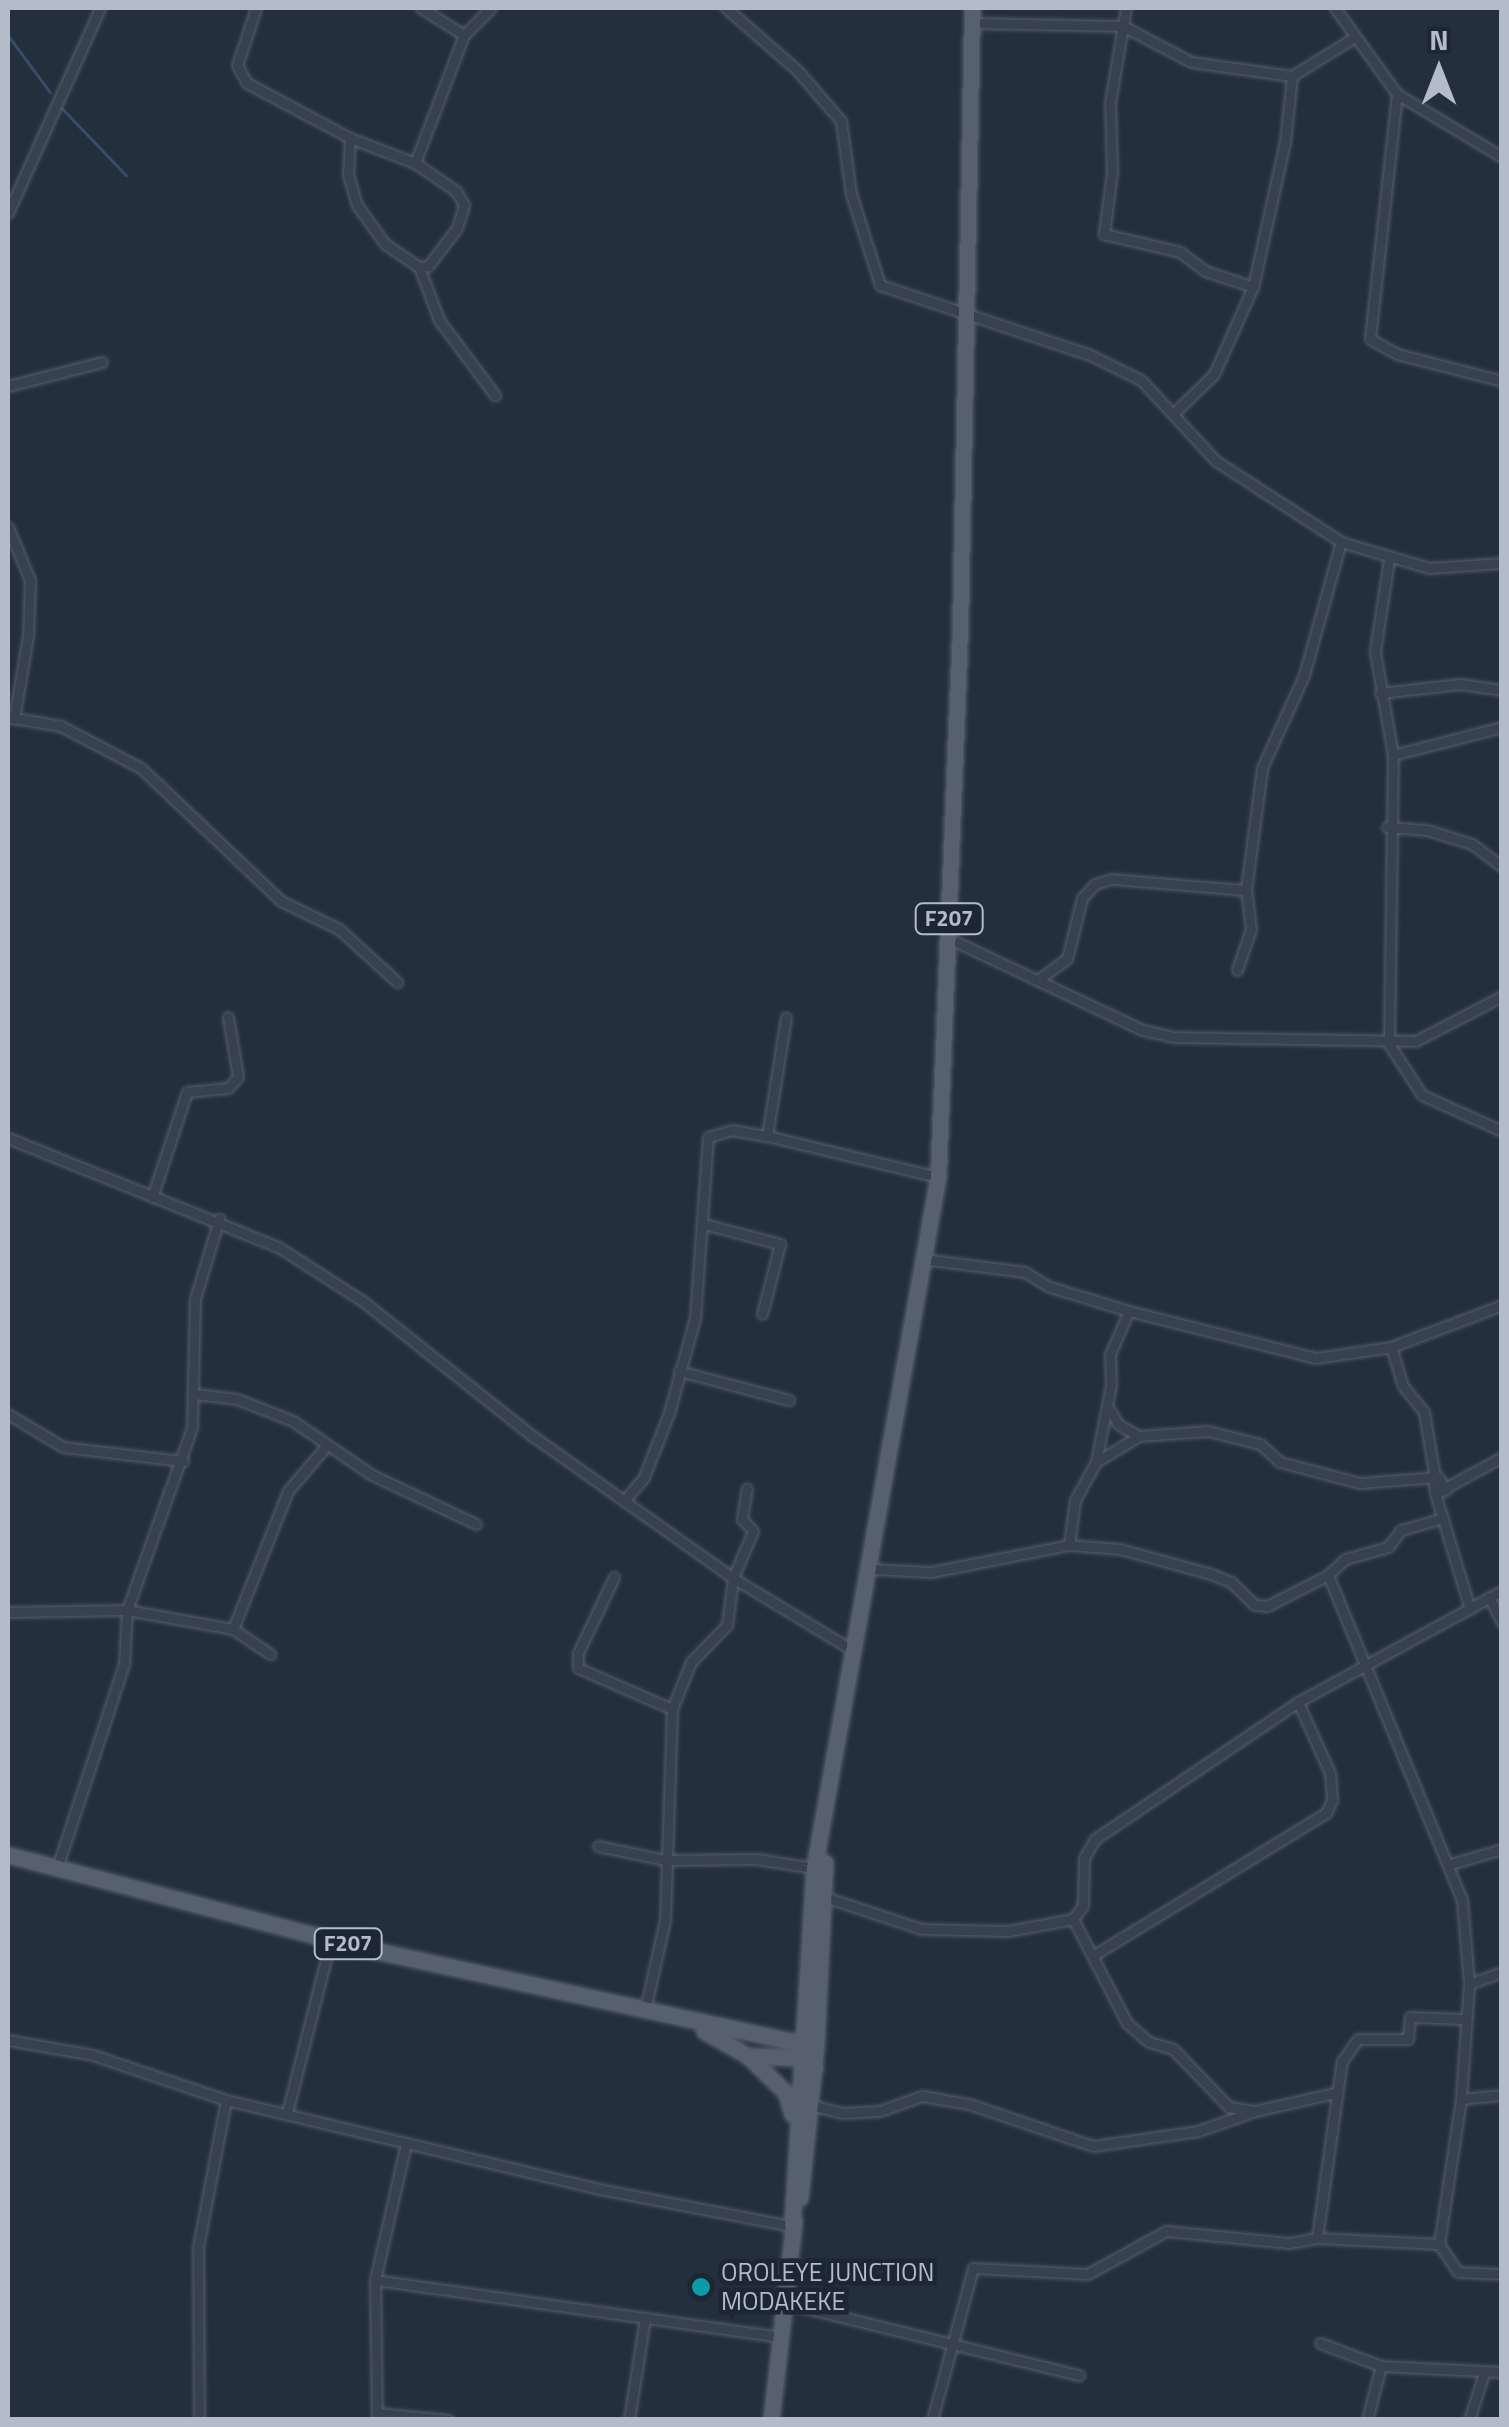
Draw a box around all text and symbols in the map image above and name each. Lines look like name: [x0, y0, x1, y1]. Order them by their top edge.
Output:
text: N: [1429, 18, 1449, 61]
north arrow: [1389, 20, 1489, 120]
road number: F207: [914, 902, 984, 936]
road number: F207: [313, 1927, 383, 1961]
place label: OROLEYE JUNCTION MODAKEKE: [721, 2258, 934, 2317]
marker: OROLEYE JUNCTION MODAKEKE: [690, 2276, 712, 2298]

